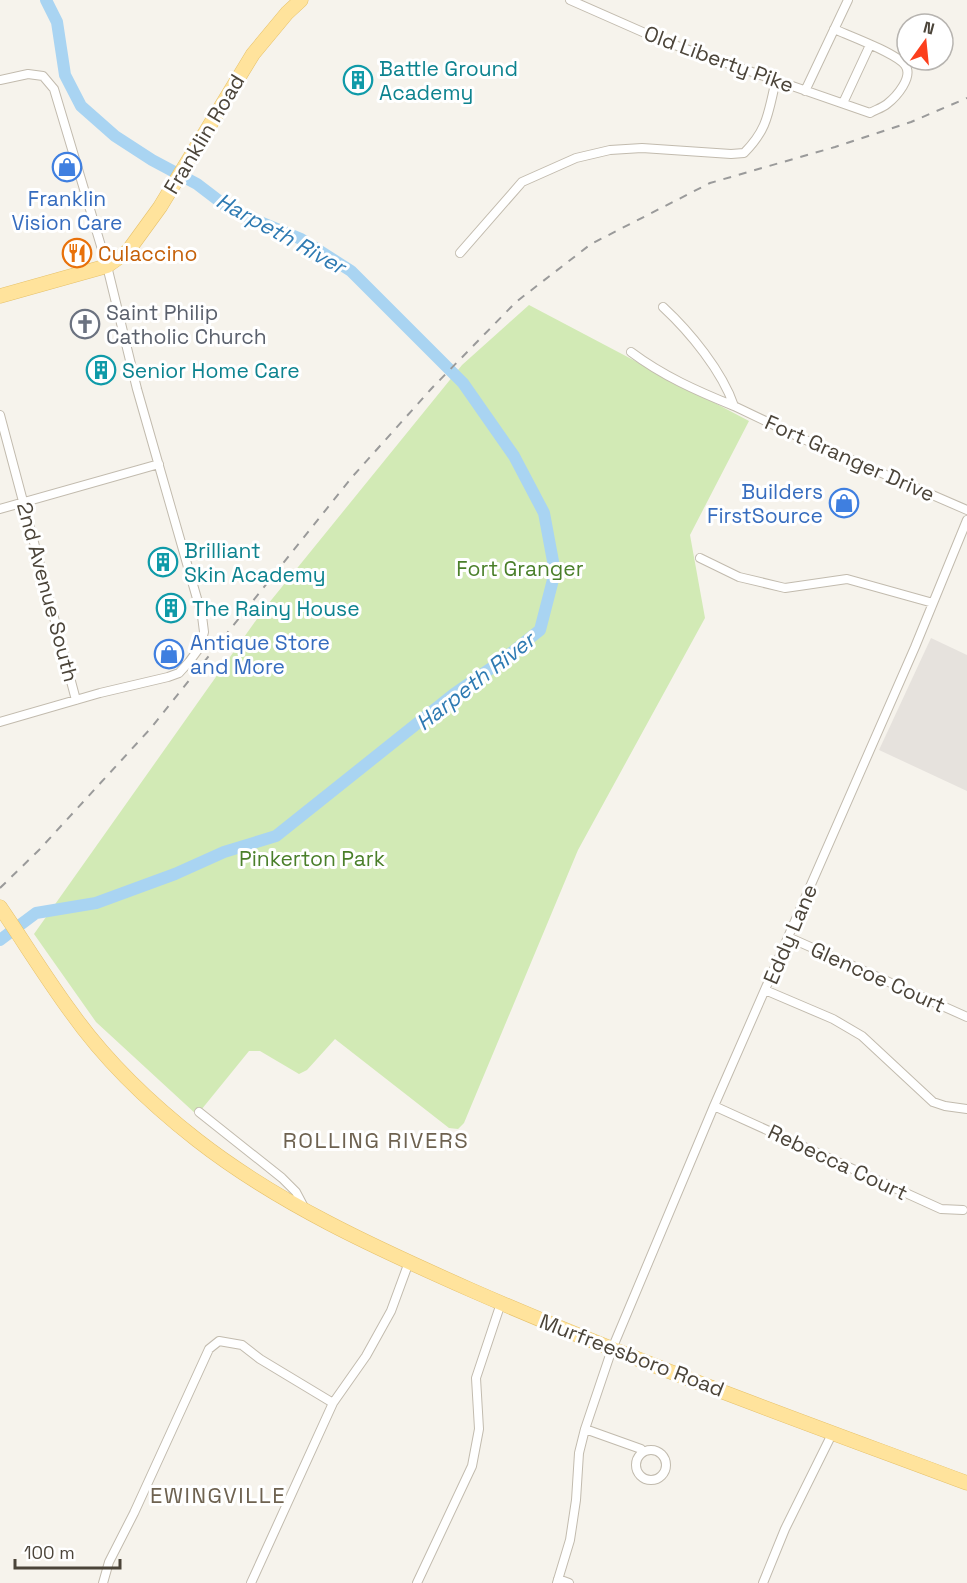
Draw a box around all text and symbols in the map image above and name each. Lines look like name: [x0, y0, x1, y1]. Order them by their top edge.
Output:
north arrow: [895, 12, 955, 72]
text: N: [921, 16, 937, 40]
street label: Old Liberty Pike: [640, 19, 798, 99]
place label: Battle Ground Academy: [379, 55, 518, 106]
building icon: Battle Ground Academy: [342, 64, 374, 96]
street label: Franklin Road: [158, 69, 250, 199]
shop icon: Franklin Vision Care: [51, 151, 83, 183]
place label: Franklin Vision Care: [11, 185, 123, 236]
water label: Harpeth River: [211, 186, 353, 281]
restaurant icon: Culaccino: [61, 237, 93, 269]
place label: Culaccino: [98, 240, 197, 267]
place label: Saint Philip Catholic Church: [106, 299, 267, 350]
church icon: Saint Philip Catholic Church: [69, 308, 101, 340]
building icon: Senior Home Care: [85, 354, 117, 386]
place label: Senior Home Care: [122, 357, 300, 384]
street label: Fort Granger Drive: [761, 408, 939, 508]
place label: Builders FirstSource: [707, 478, 823, 529]
shop icon: Builders FirstSource: [828, 487, 860, 519]
street label: 2nd Avenue South: [11, 499, 85, 685]
place label: Brilliant Skin Academy: [184, 537, 326, 588]
building icon: Brilliant Skin Academy: [147, 546, 179, 578]
park label: Fort Granger: [456, 555, 584, 582]
building icon: The Rainy House: [155, 592, 187, 624]
place label: The Rainy House: [192, 595, 360, 622]
water label: Harpeth River: [410, 624, 542, 736]
place label: Antique Store and More: [190, 629, 330, 680]
shop icon: Antique Store and More: [153, 638, 185, 670]
park label: Pinkerton Park: [239, 845, 385, 872]
street label: Eddy Lane: [757, 880, 823, 988]
street label: Glencoe Court: [806, 935, 950, 1019]
street label: Rebecca Court: [764, 1118, 912, 1206]
district label: ROLLING RIVERS: [283, 1126, 469, 1154]
street label: Murfreesboro Road: [536, 1307, 728, 1403]
district label: EWINGVILLE: [150, 1481, 286, 1509]
scale bar: [15, 1532, 120, 1570]
text: 100 m: [24, 1541, 75, 1564]

